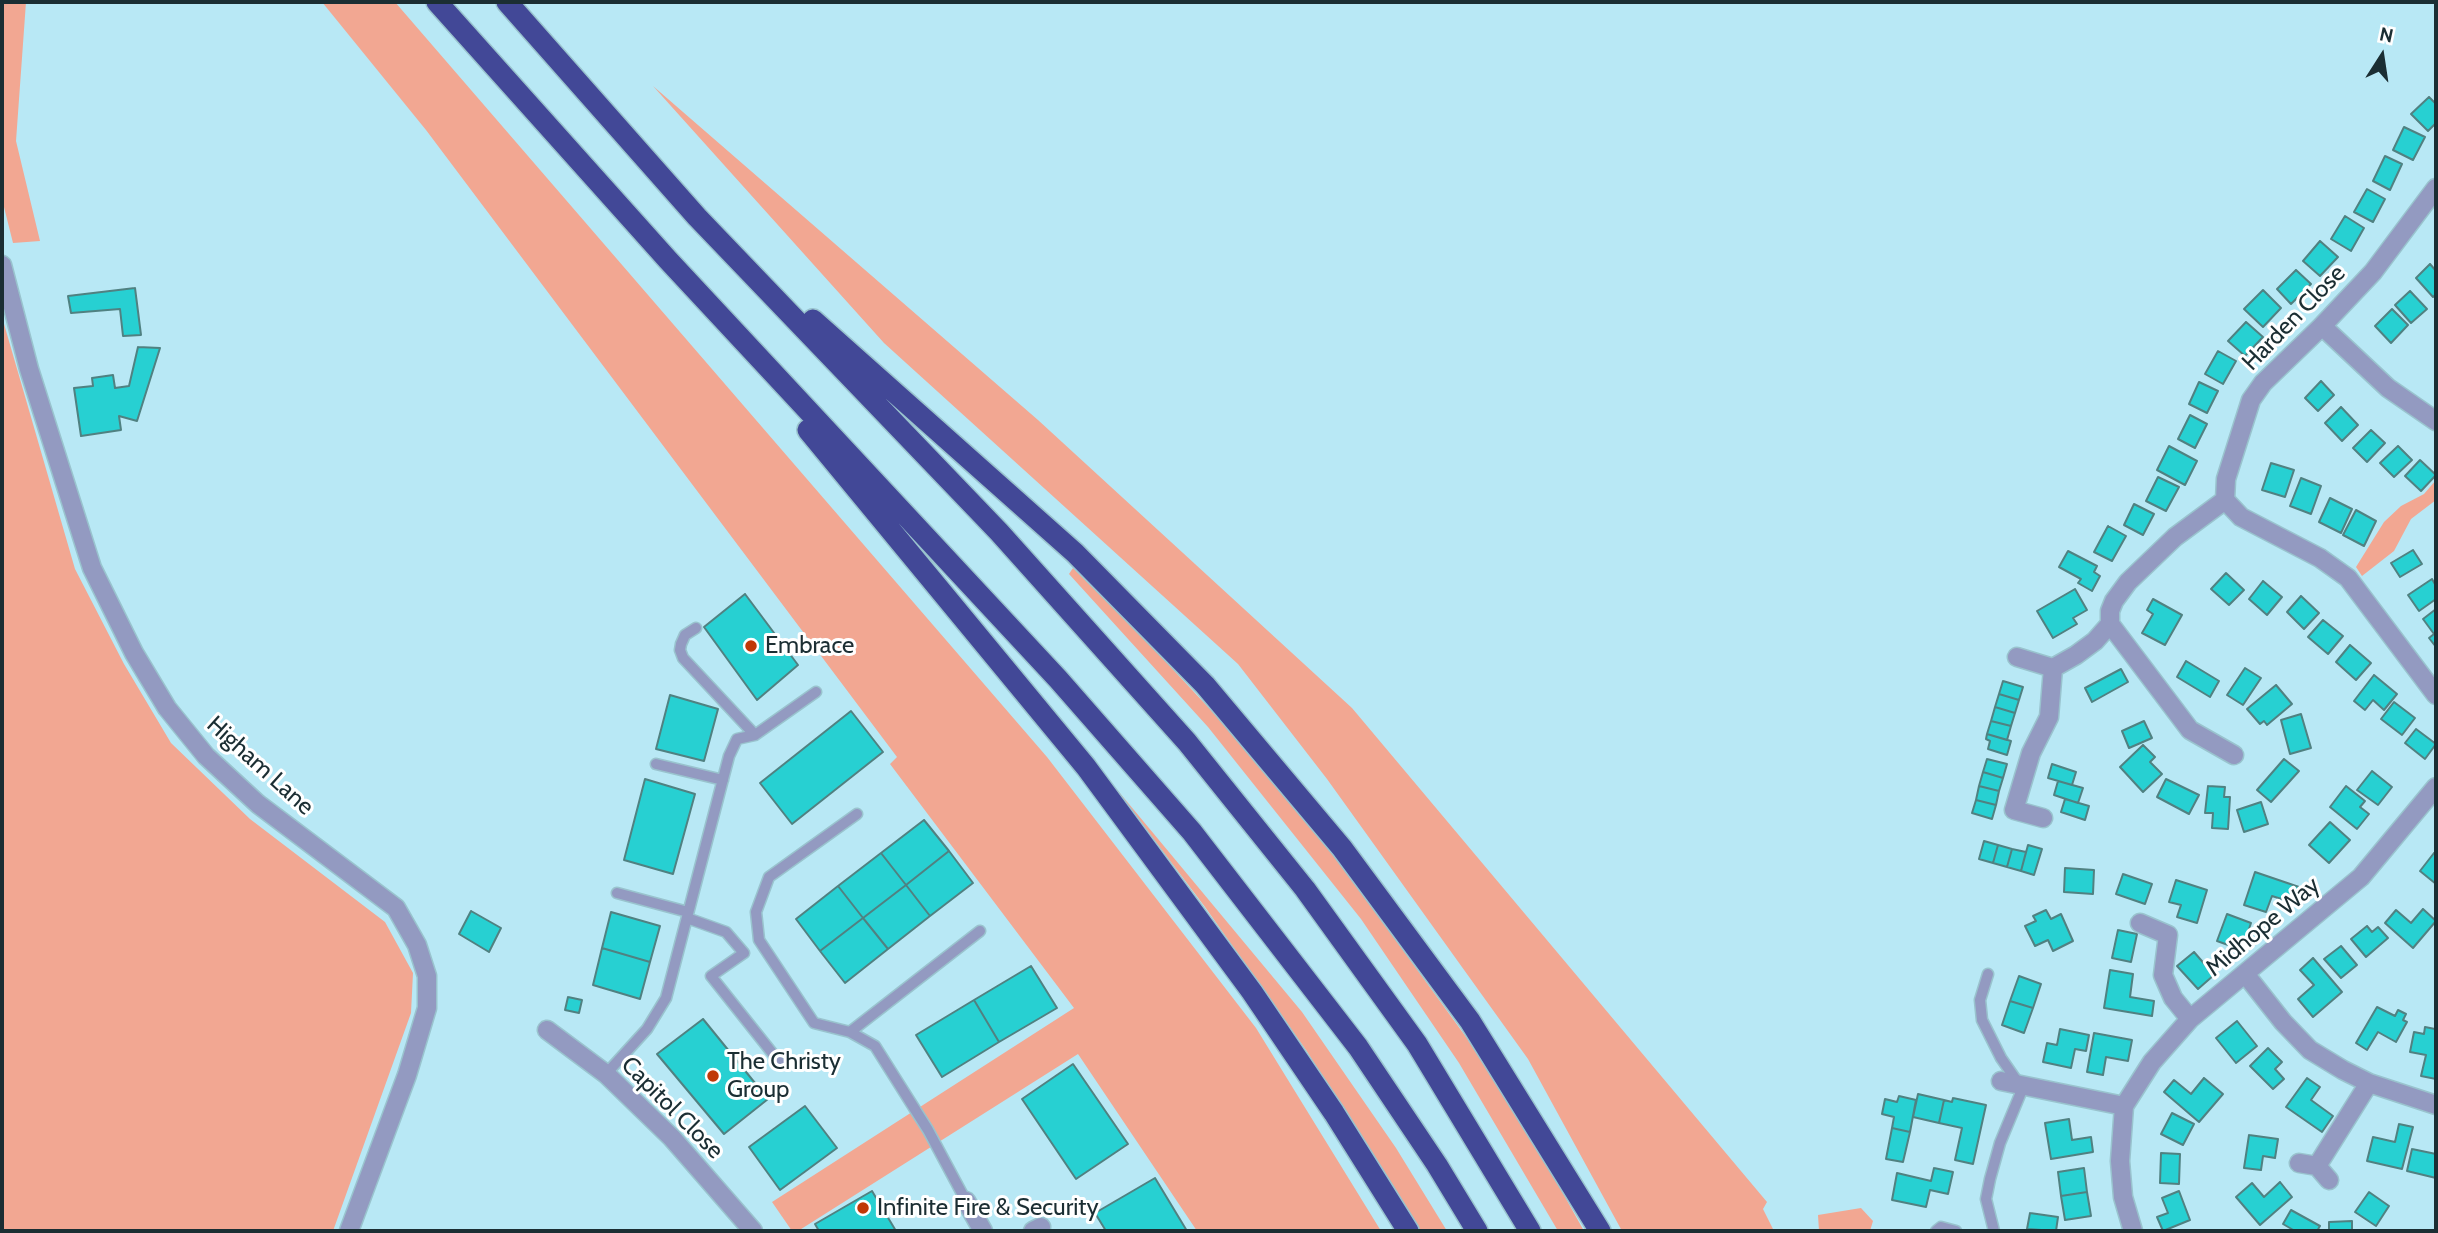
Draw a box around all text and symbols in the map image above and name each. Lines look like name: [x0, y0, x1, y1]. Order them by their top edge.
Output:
north arrow: [2347, 21, 2417, 91]
text: N: [2378, 22, 2395, 48]
street label: Harden Close: [2237, 259, 2351, 377]
place label: Embrace: [765, 632, 854, 660]
marker: Embrace: [743, 638, 759, 654]
street label: Higham Lane: [201, 710, 319, 822]
street label: Midhope Way: [2200, 871, 2326, 983]
place label: The Christy Group: [727, 1048, 841, 1104]
street label: Capitol Close: [615, 1051, 729, 1165]
marker: The Christy Group: [705, 1068, 721, 1084]
place label: Infinite Fire & Security: [877, 1194, 1099, 1222]
marker: Infinite Fire & Security: [855, 1200, 871, 1216]

